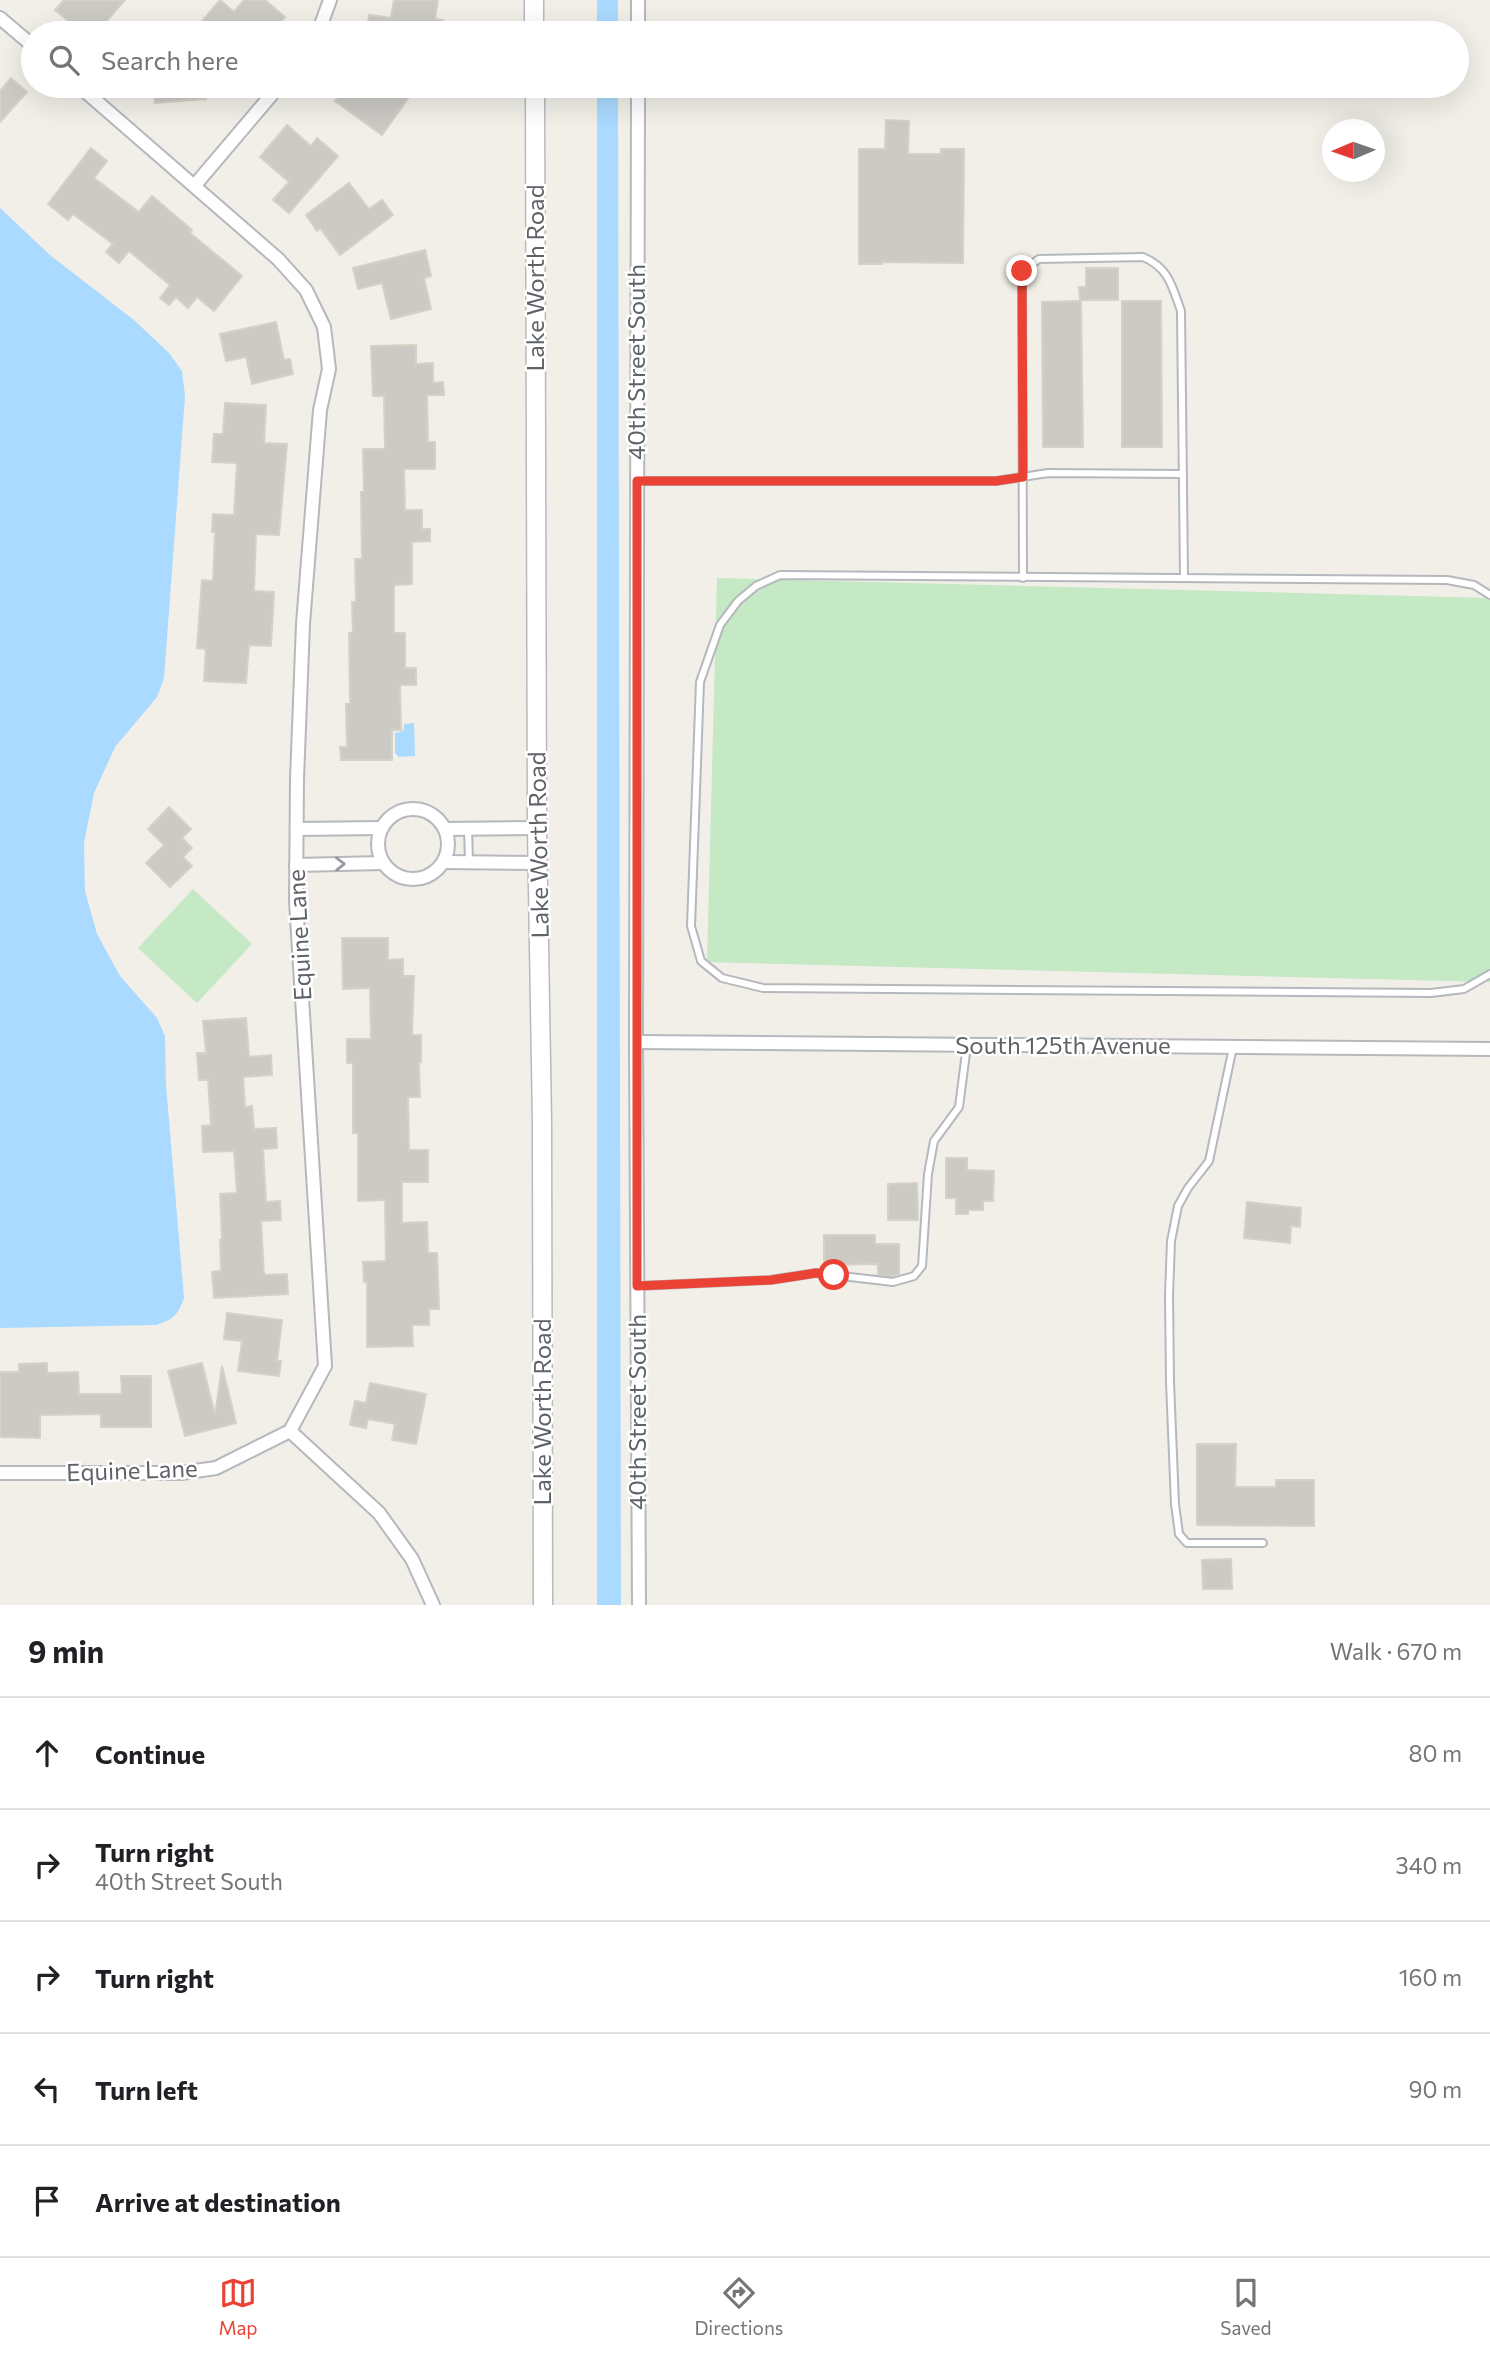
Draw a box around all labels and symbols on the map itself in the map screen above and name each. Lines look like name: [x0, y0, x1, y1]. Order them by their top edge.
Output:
north arrow: [1322, 119, 1385, 182]
street label: Lake Worth Road: [520, 185, 549, 371]
route end: [1006, 255, 1037, 286]
street label: 40th Street South: [621, 264, 650, 460]
street label: Lake Worth Road: [521, 751, 554, 939]
one-way arrow: [335, 856, 346, 871]
street label: Equine Lane: [281, 869, 316, 1002]
street label: South 125th Avenue: [955, 1030, 1171, 1059]
route start: [818, 1259, 849, 1290]
street label: 40th Street South: [622, 1314, 651, 1510]
street label: Lake Worth Road: [527, 1319, 556, 1505]
street label: Equine Lane: [66, 1453, 198, 1486]

